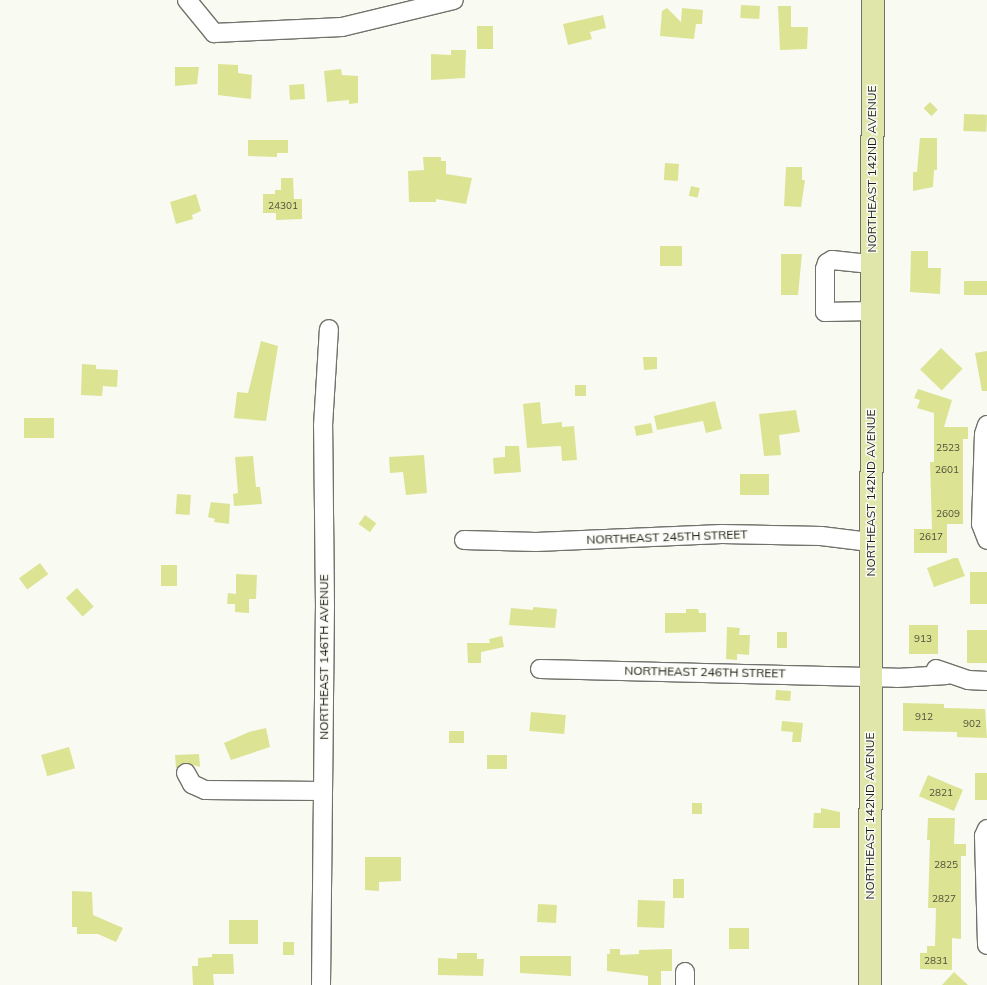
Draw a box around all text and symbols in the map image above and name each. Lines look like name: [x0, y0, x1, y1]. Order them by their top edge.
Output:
street label: NORTHEAST 142ND AVENUE: [865, 85, 879, 253]
house number: 24301: [268, 200, 298, 212]
street label: NORTHEAST 142ND AVENUE: [864, 409, 878, 577]
house number: 2523: [936, 442, 960, 454]
house number: 2601: [935, 464, 959, 476]
house number: 2609: [936, 508, 960, 520]
street label: NORTHEAST 245TH STREET: [586, 527, 748, 547]
house number: 2617: [919, 531, 943, 543]
street label: NORTHEAST 146TH AVENUE: [317, 574, 331, 740]
house number: 913: [914, 633, 932, 645]
street label: NORTHEAST 246TH STREET: [624, 663, 786, 681]
house number: 912: [915, 711, 933, 723]
house number: 902: [963, 718, 981, 730]
street label: NORTHEAST 142ND AVENUE: [863, 732, 877, 900]
house number: 2821: [929, 787, 953, 799]
house number: 2825: [934, 859, 958, 871]
house number: 2827: [932, 893, 956, 905]
house number: 2831: [924, 955, 948, 967]

